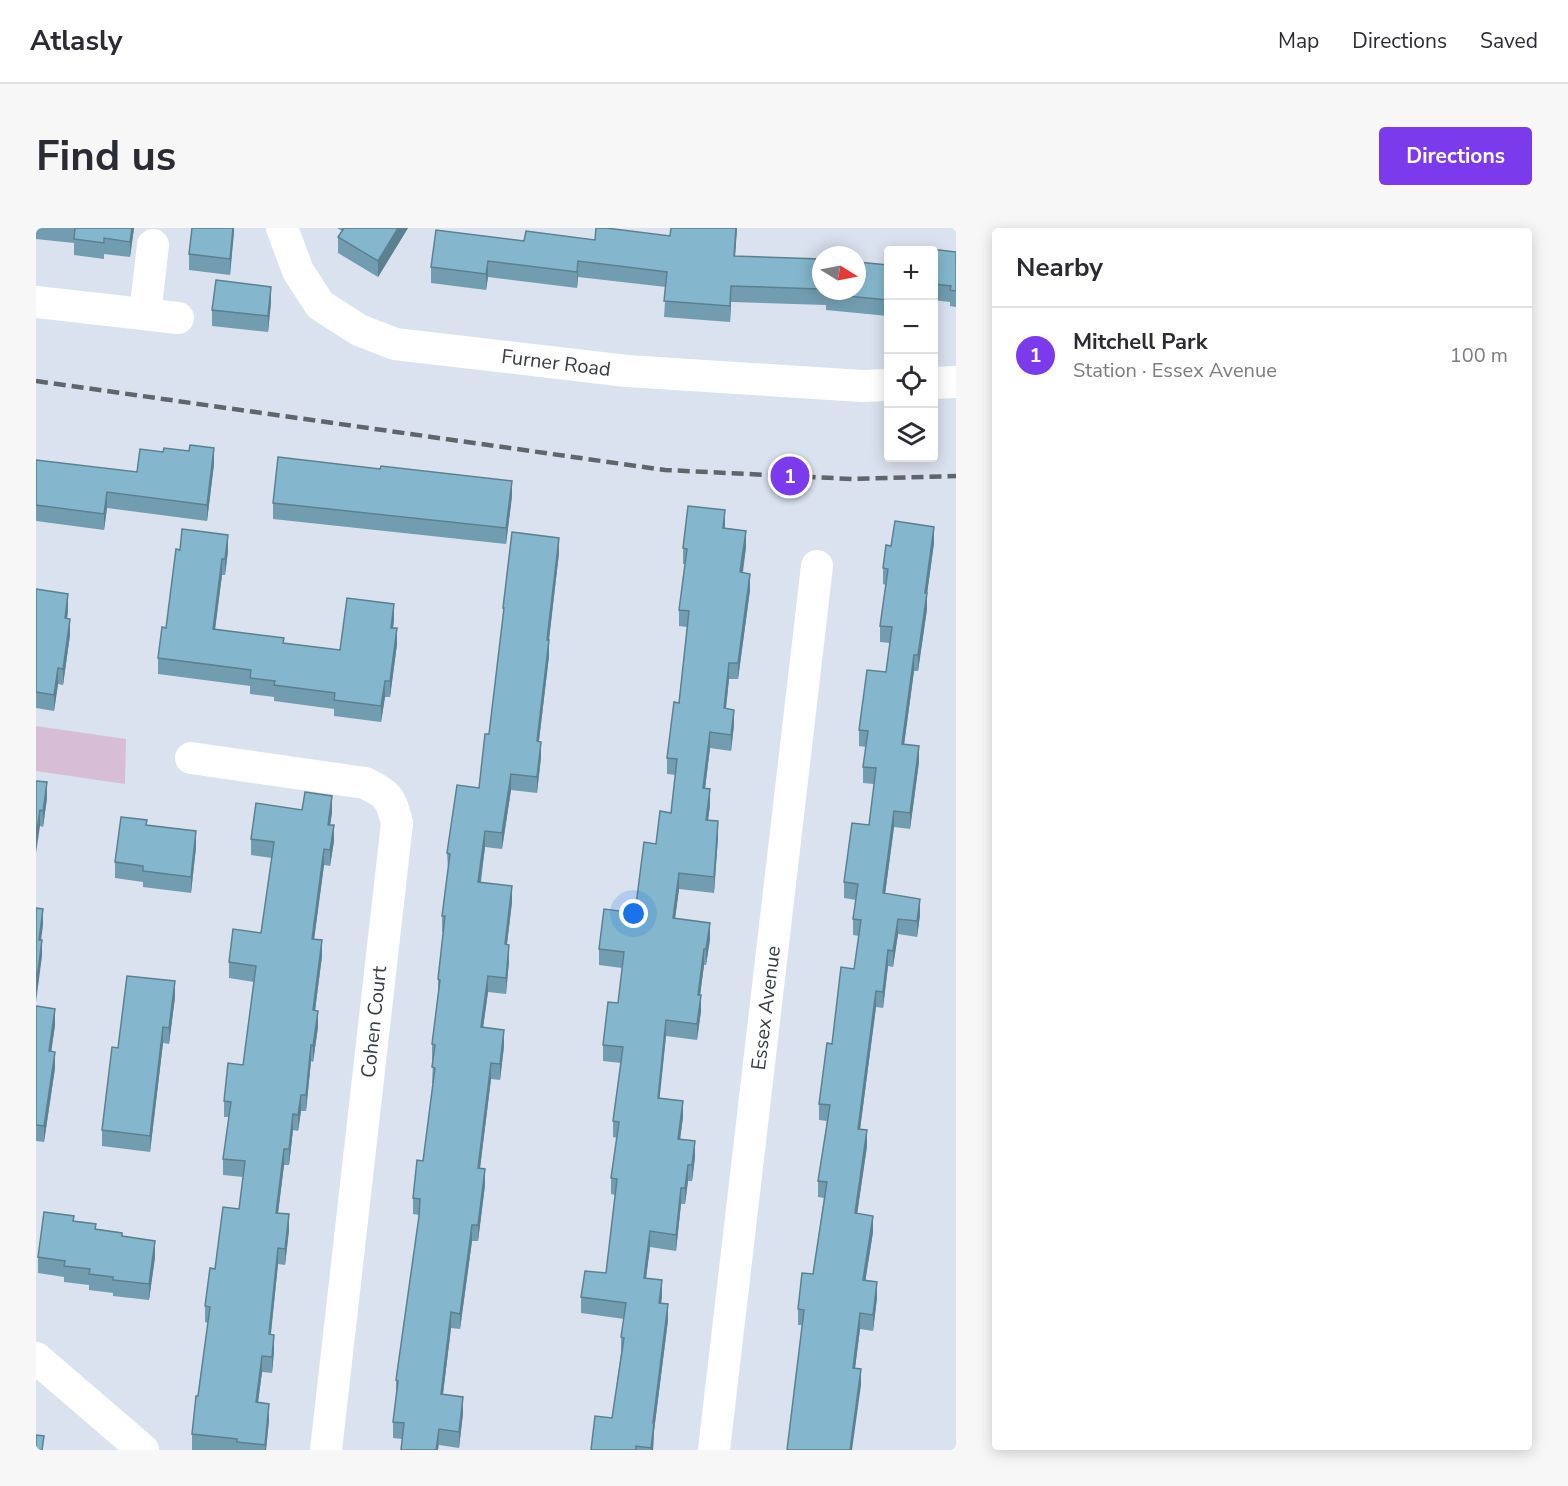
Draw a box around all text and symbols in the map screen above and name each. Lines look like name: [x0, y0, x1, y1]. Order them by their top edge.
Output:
text: Atlasly: [30, 22, 122, 60]
text: Map: [1278, 27, 1319, 55]
text: Directions: [1352, 27, 1447, 55]
text: Saved: [1480, 27, 1538, 55]
button: Directions: [1379, 127, 1532, 185]
text: Find us: [36, 128, 176, 185]
north arrow: [812, 246, 866, 300]
map controls: [884, 246, 938, 462]
button: +: [884, 246, 938, 300]
text: Nearby: [1016, 250, 1103, 285]
button: −: [884, 300, 938, 354]
text: Mitchell Park: [1073, 327, 1208, 357]
text: 1: [1030, 342, 1042, 369]
text: 100 m: [1450, 342, 1508, 369]
street label: Furner Road: [500, 343, 612, 383]
button: locate: [884, 354, 938, 408]
text: Station · Essex Avenue: [1073, 357, 1277, 384]
button: layers: [884, 408, 938, 462]
pin: 1: [770, 454, 810, 498]
your location: [619, 899, 648, 928]
street label: Essex Avenue: [745, 944, 787, 1072]
street label: Cohen Court: [355, 964, 393, 1079]

